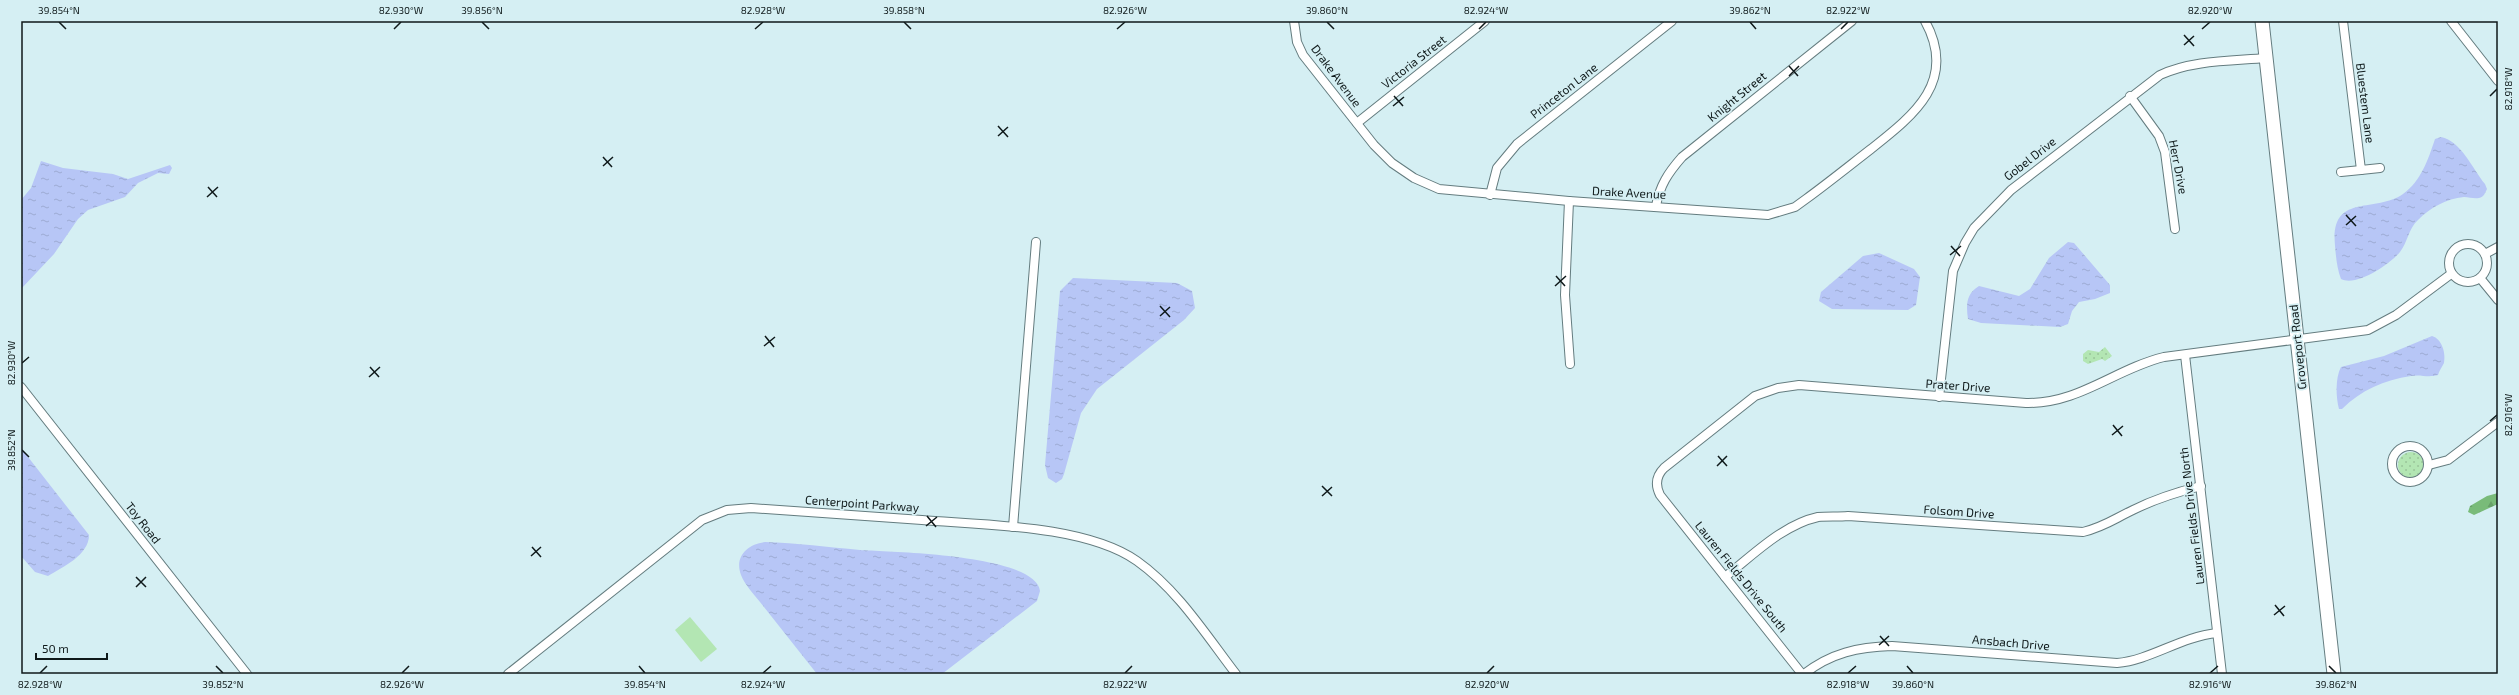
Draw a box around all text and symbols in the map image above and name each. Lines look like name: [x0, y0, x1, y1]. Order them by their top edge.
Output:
text: 39.854°N: [38, 4, 80, 16]
text: 82.930°W: [379, 4, 424, 16]
text: 39.856°N: [461, 4, 503, 16]
text: 82.928°W: [741, 4, 786, 16]
text: 39.858°N: [883, 4, 925, 16]
text: 82.926°W: [1103, 4, 1148, 16]
text: 39.860°N: [1306, 4, 1348, 16]
text: 82.924°W: [1464, 4, 1509, 16]
text: 39.862°N: [1729, 4, 1771, 16]
text: 82.922°W: [1826, 4, 1871, 16]
text: 82.920°W: [2188, 4, 2233, 16]
street label: Victoria Street: [1378, 31, 1449, 91]
street label: Drake Avenue: [1309, 41, 1365, 109]
street label: Princeton Lane: [1527, 60, 1600, 121]
street label: Bluestem Lane: [2354, 62, 2378, 144]
text: 82.918°W: [2502, 67, 2514, 110]
street label: Knight Street: [1704, 68, 1769, 124]
street label: Gobel Drive: [2001, 134, 2058, 183]
street label: Herr Drive: [2167, 138, 2191, 195]
street label: Drake Avenue: [1592, 183, 1667, 201]
street label: Groveport Road: [2286, 304, 2308, 390]
text: 82.930°W: [5, 340, 17, 385]
street label: Prater Drive: [1925, 376, 1991, 394]
text: 82.916°W: [2502, 393, 2514, 436]
text: 39.852°N: [5, 429, 17, 471]
street label: Lauren Fields Drive North: [2176, 447, 2206, 586]
street label: Centerpoint Parkway: [805, 492, 920, 514]
street label: Toy Road: [123, 499, 164, 546]
street label: Folsom Drive: [1923, 502, 1995, 520]
street label: Lauren Fields Drive South: [1693, 518, 1791, 635]
street label: Ansbach Drive: [1972, 632, 2051, 652]
scale bar: [36, 635, 107, 661]
text: 50 m: [42, 641, 69, 655]
text: 82.928°W: [18, 678, 63, 690]
text: 39.852°N: [202, 678, 244, 690]
text: 82.926°W: [380, 678, 425, 690]
text: 39.854°N: [624, 678, 666, 690]
text: 82.924°W: [741, 678, 786, 690]
text: 82.922°W: [1103, 678, 1148, 690]
text: 82.920°W: [1465, 678, 1510, 690]
text: 82.918°W: [1827, 678, 1870, 690]
text: 39.860°N: [1892, 678, 1934, 690]
text: 82.916°W: [2189, 678, 2232, 690]
text: 39.862°N: [2315, 678, 2357, 690]

